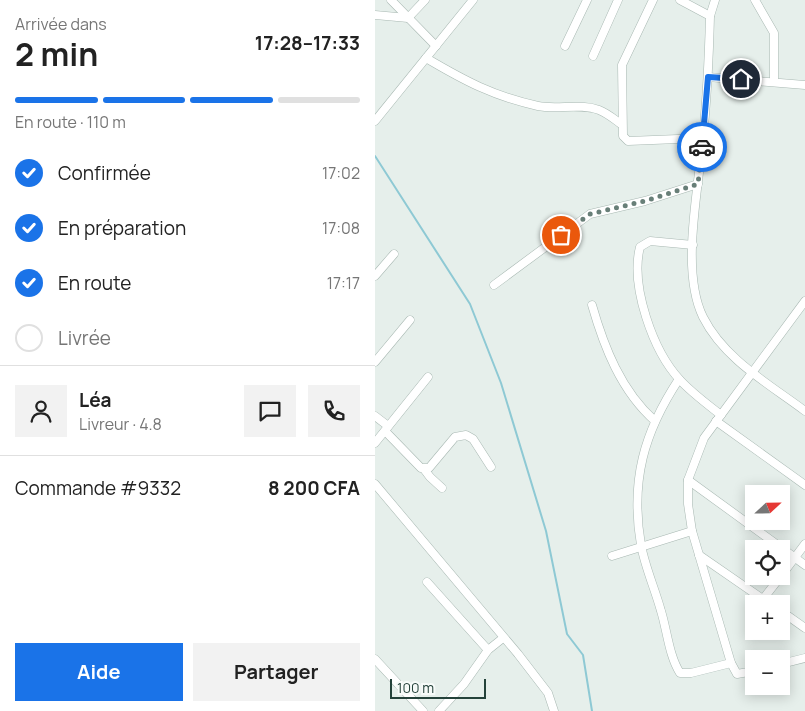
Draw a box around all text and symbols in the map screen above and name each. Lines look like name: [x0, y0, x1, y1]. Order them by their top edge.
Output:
text: Arrivée dans: [15, 13, 107, 35]
text: 17:28–17:33: [255, 30, 360, 56]
text: 2 min: [15, 32, 98, 76]
pin: [720, 58, 762, 100]
icon: home: [727, 65, 755, 93]
text: En route · 110 m: [15, 111, 126, 133]
courier: [677, 122, 727, 172]
icon: car: [688, 133, 716, 161]
icon: check: [15, 159, 43, 187]
text: Confirmée: [58, 160, 151, 186]
text: 17:02: [322, 162, 360, 184]
icon: check: [15, 214, 43, 242]
pin: [540, 214, 582, 256]
text: En préparation: [58, 215, 186, 241]
text: 17:08: [322, 217, 360, 239]
icon: bag: [547, 221, 575, 249]
icon: check: [15, 269, 43, 297]
text: En route: [58, 270, 131, 296]
text: 17:17: [327, 272, 360, 294]
text: Livrée: [58, 325, 111, 351]
button: person: [15, 385, 67, 437]
button: chat: [244, 385, 296, 437]
button: phone: [308, 385, 360, 437]
text: Léa: [79, 387, 111, 413]
text: Livreur · 4.8: [79, 413, 162, 435]
text: Commande #9332: [15, 475, 181, 501]
text: 8 200 CFA: [268, 475, 360, 501]
north arrow: [745, 485, 790, 530]
map controls: [745, 485, 790, 695]
button: locate: [745, 540, 790, 585]
button: +: [745, 595, 790, 640]
button: Aide: [15, 643, 183, 701]
button: Partager: [193, 643, 360, 701]
button: −: [745, 650, 790, 695]
scale bar: [390, 676, 486, 699]
text: 100 m: [397, 678, 434, 697]

